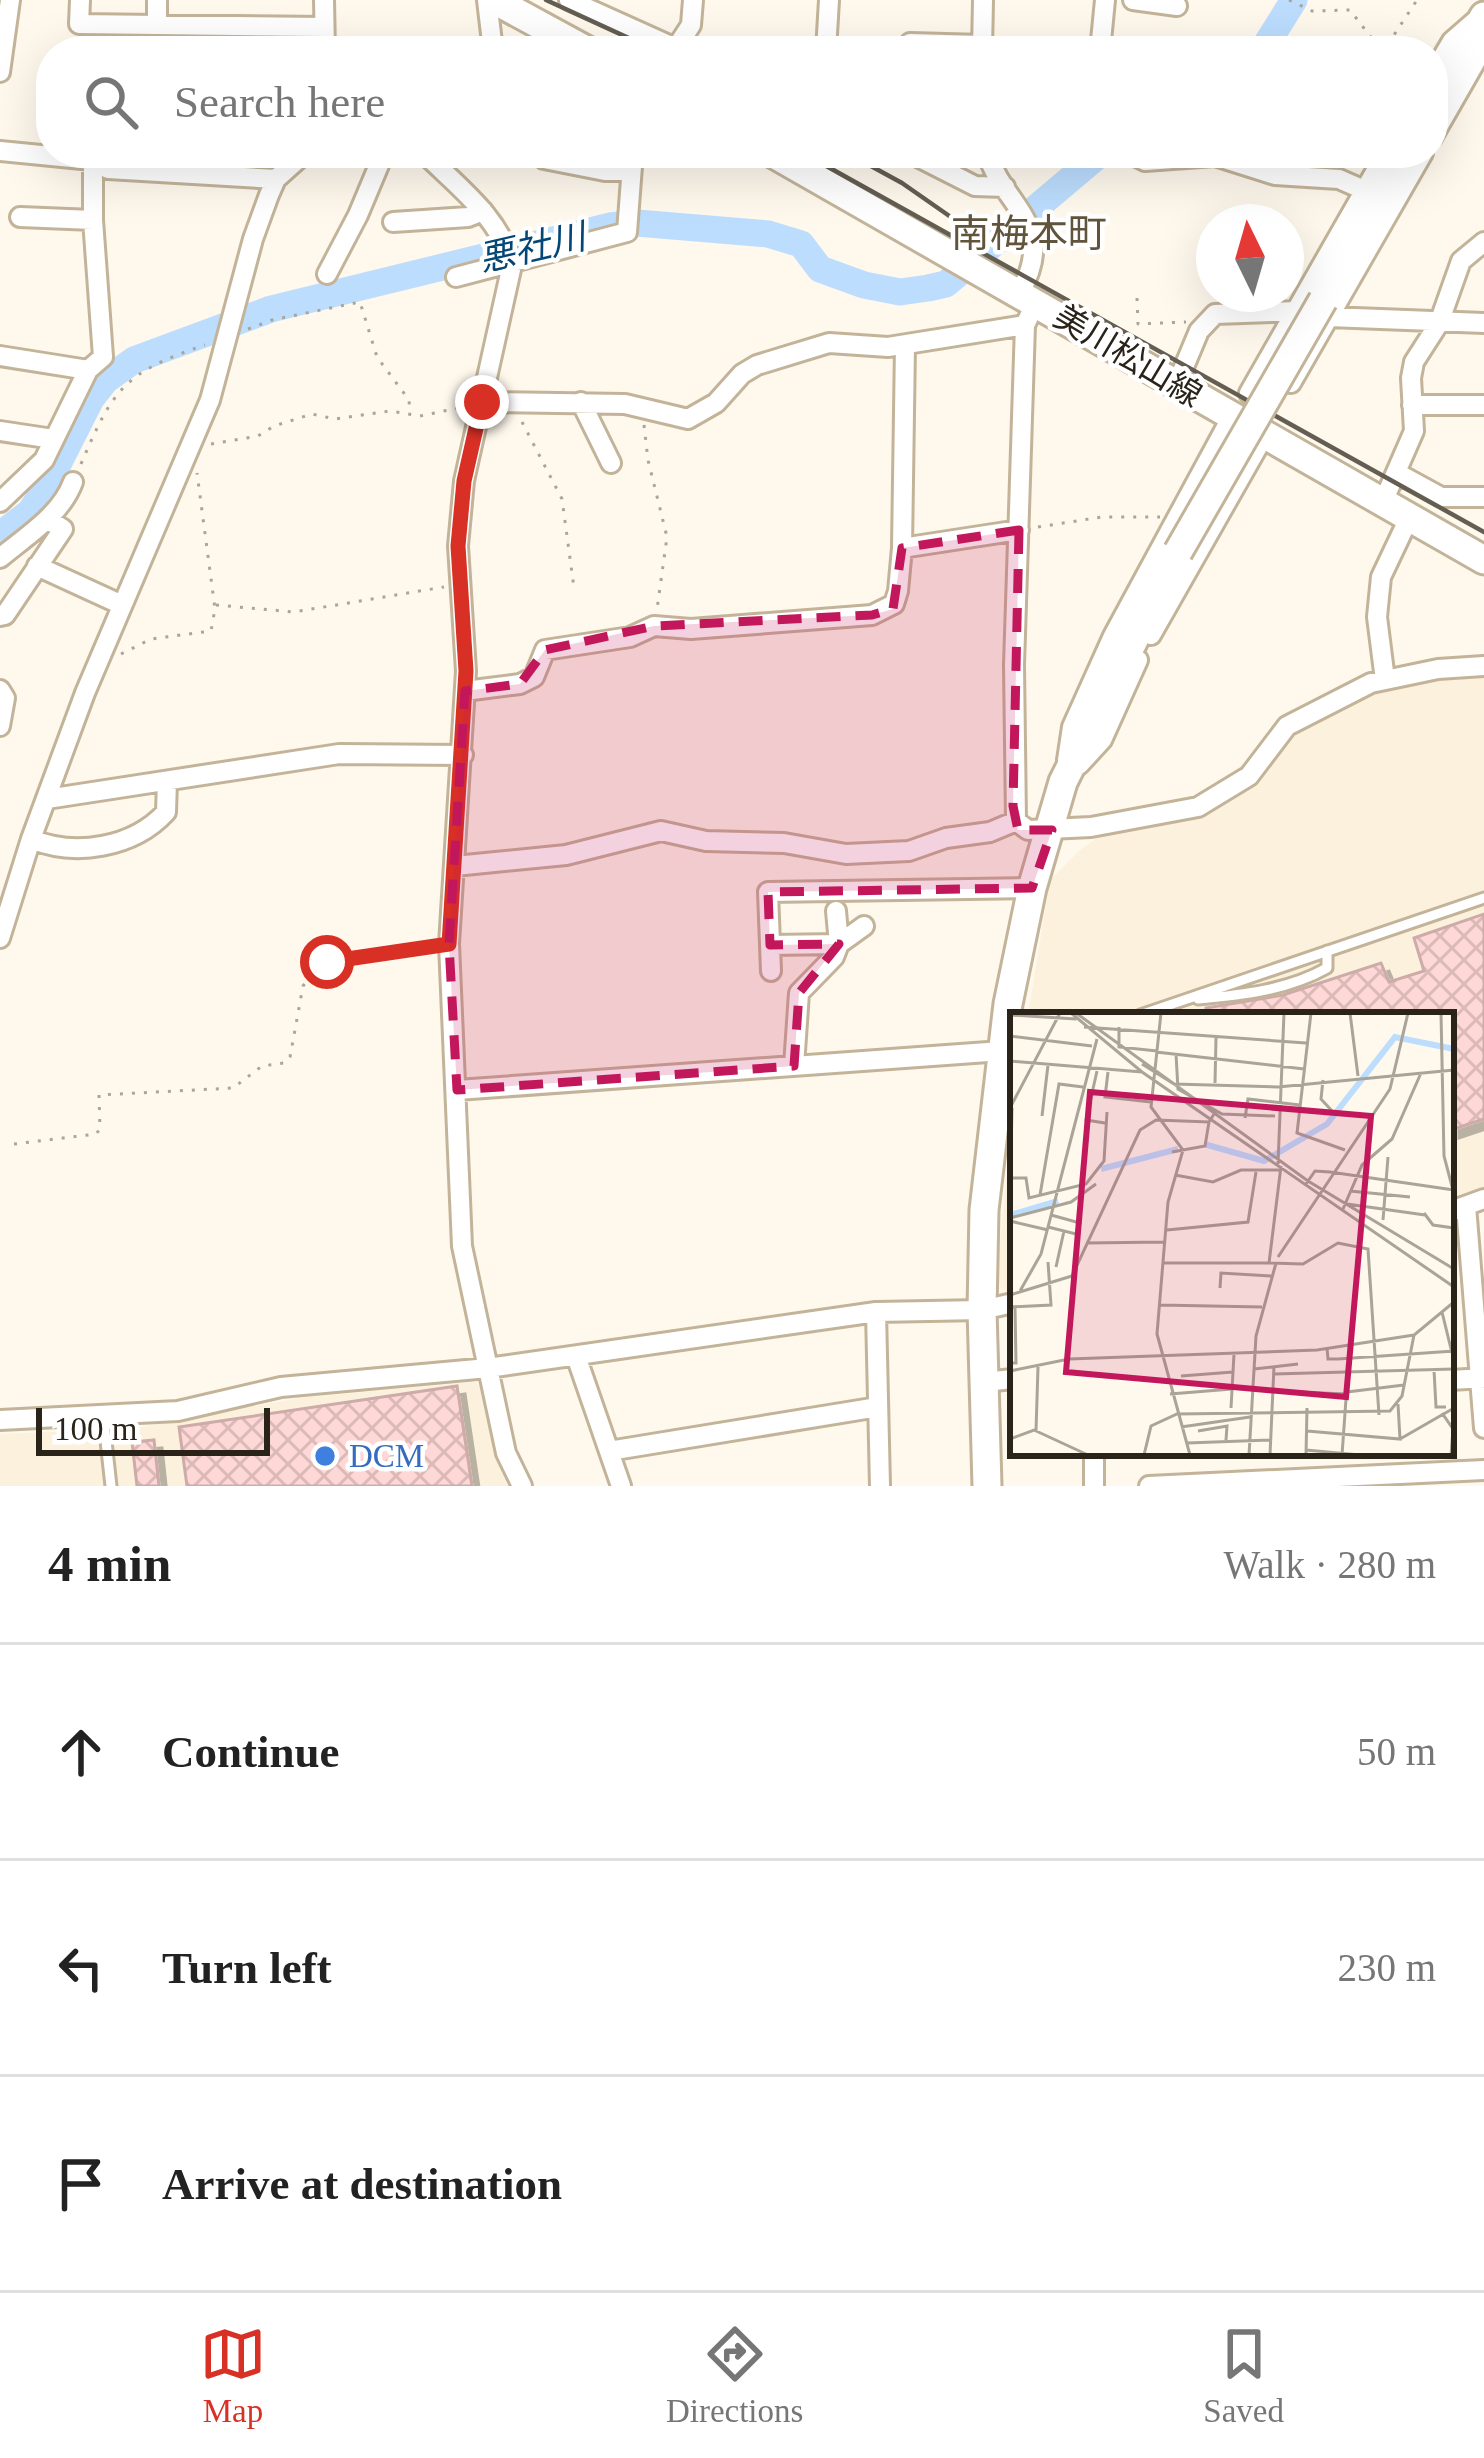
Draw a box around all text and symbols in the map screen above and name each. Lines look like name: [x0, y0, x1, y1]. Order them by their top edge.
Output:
search box: [36, 36, 1448, 168]
icon: search: [78, 69, 144, 135]
text: Search here: [174, 77, 385, 127]
north arrow: [1196, 204, 1304, 312]
district label: 南梅本町: [951, 212, 1107, 255]
water label: 悪社川: [475, 215, 593, 280]
street label: 美川松山線: [1048, 298, 1208, 414]
route end: [455, 375, 509, 429]
route start: [300, 935, 354, 989]
inset map: [1010, 1012, 1454, 1456]
scale bar: [36, 1402, 270, 1455]
text: 100 m: [54, 1411, 137, 1447]
place label: DCM: [349, 1438, 424, 1474]
marker: DCM: [312, 1443, 338, 1469]
text: 4 min: [48, 1536, 171, 1592]
text: Walk · 280 m: [1224, 1543, 1436, 1586]
icon: ahead: [48, 1719, 114, 1785]
text: Continue: [162, 1727, 340, 1777]
text: 50 m: [1357, 1730, 1436, 1773]
icon: left: [48, 1935, 114, 2001]
text: Turn left: [162, 1943, 332, 1993]
text: 230 m: [1337, 1946, 1436, 1989]
icon: arrive: [48, 2151, 114, 2217]
text: Arrive at destination: [162, 2159, 562, 2209]
tab: Map: [200, 2321, 266, 2430]
tab: Directions: [666, 2321, 803, 2430]
tab: Saved: [1203, 2321, 1284, 2430]

